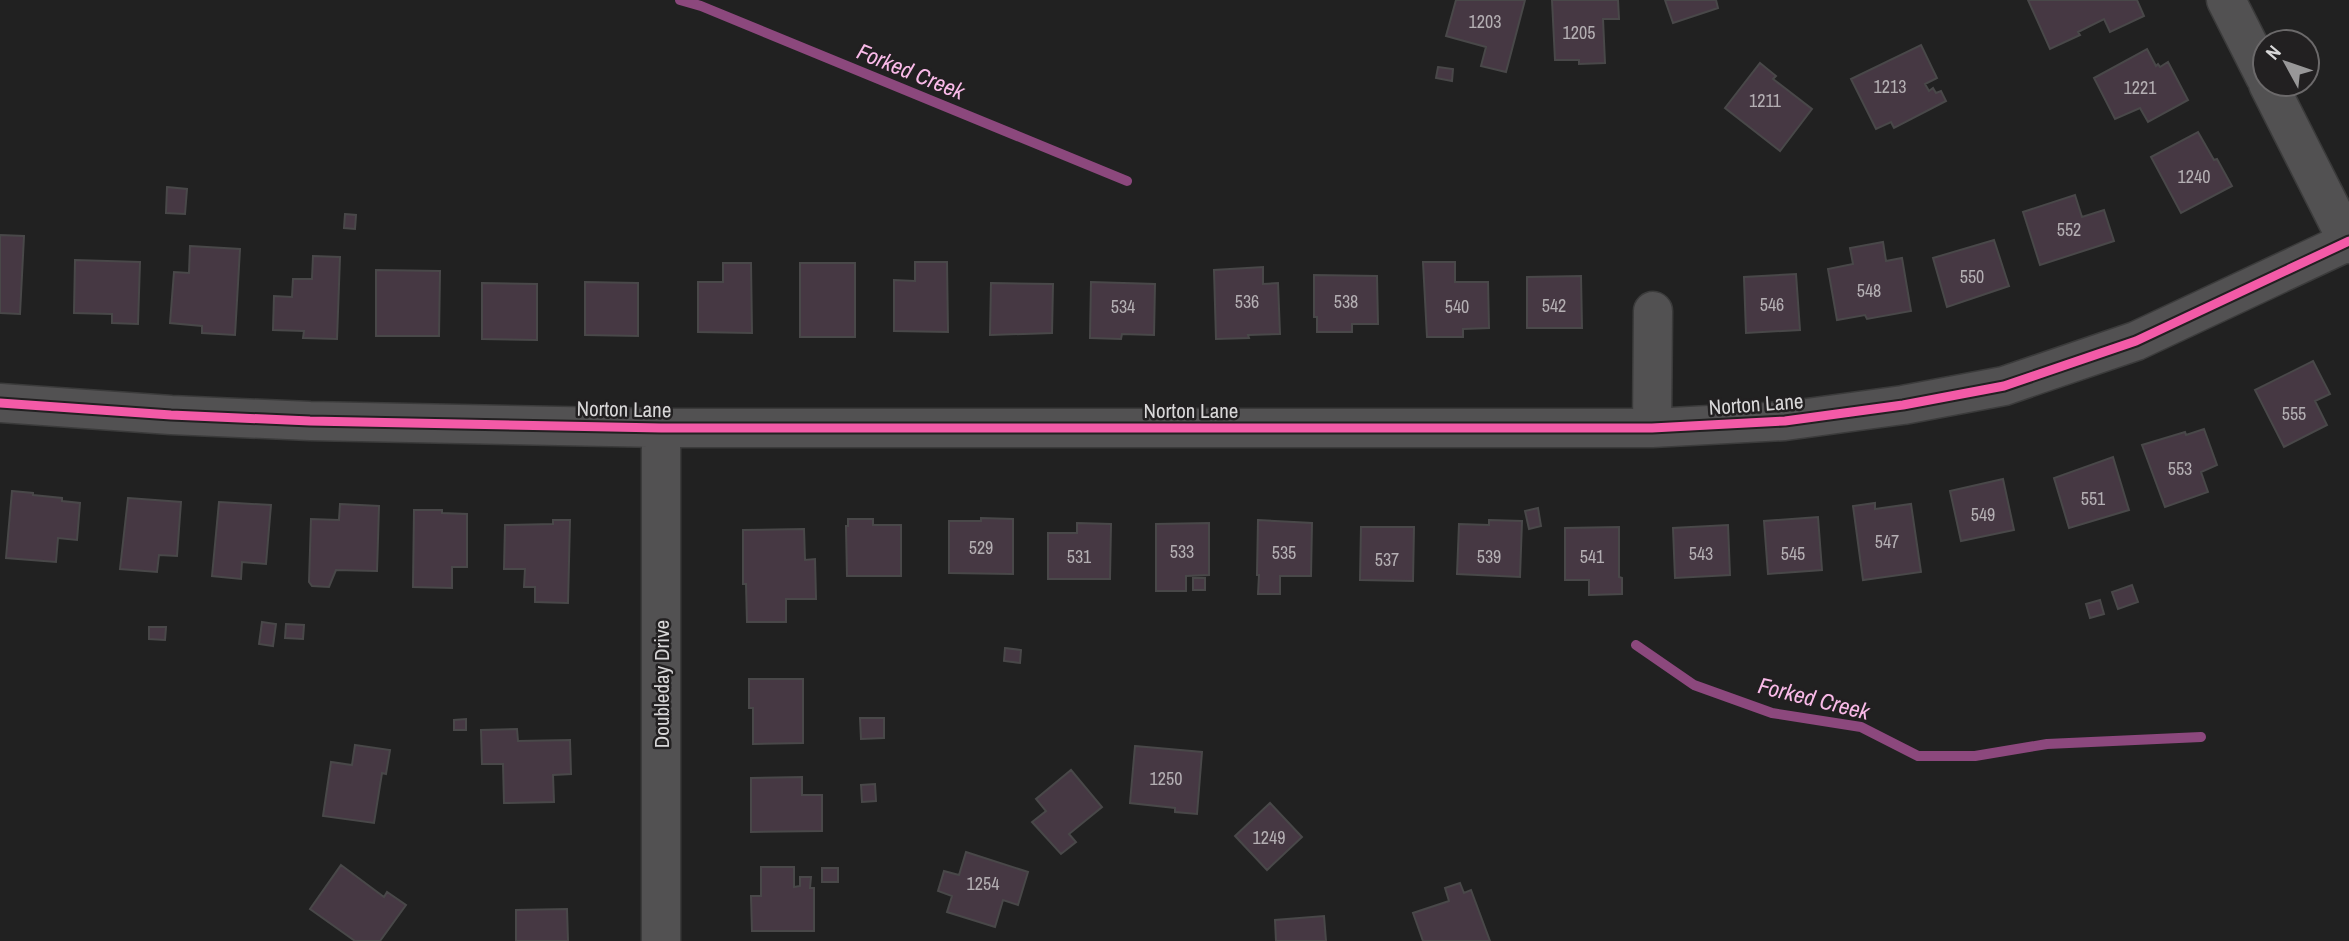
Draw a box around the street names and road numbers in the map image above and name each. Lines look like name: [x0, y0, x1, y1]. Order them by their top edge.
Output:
street label: Norton Lane: [1708, 386, 1804, 422]
street label: Norton Lane: [576, 394, 672, 424]
street label: Norton Lane: [1144, 396, 1238, 425]
street label: Doubleday Drive: [647, 620, 676, 748]

